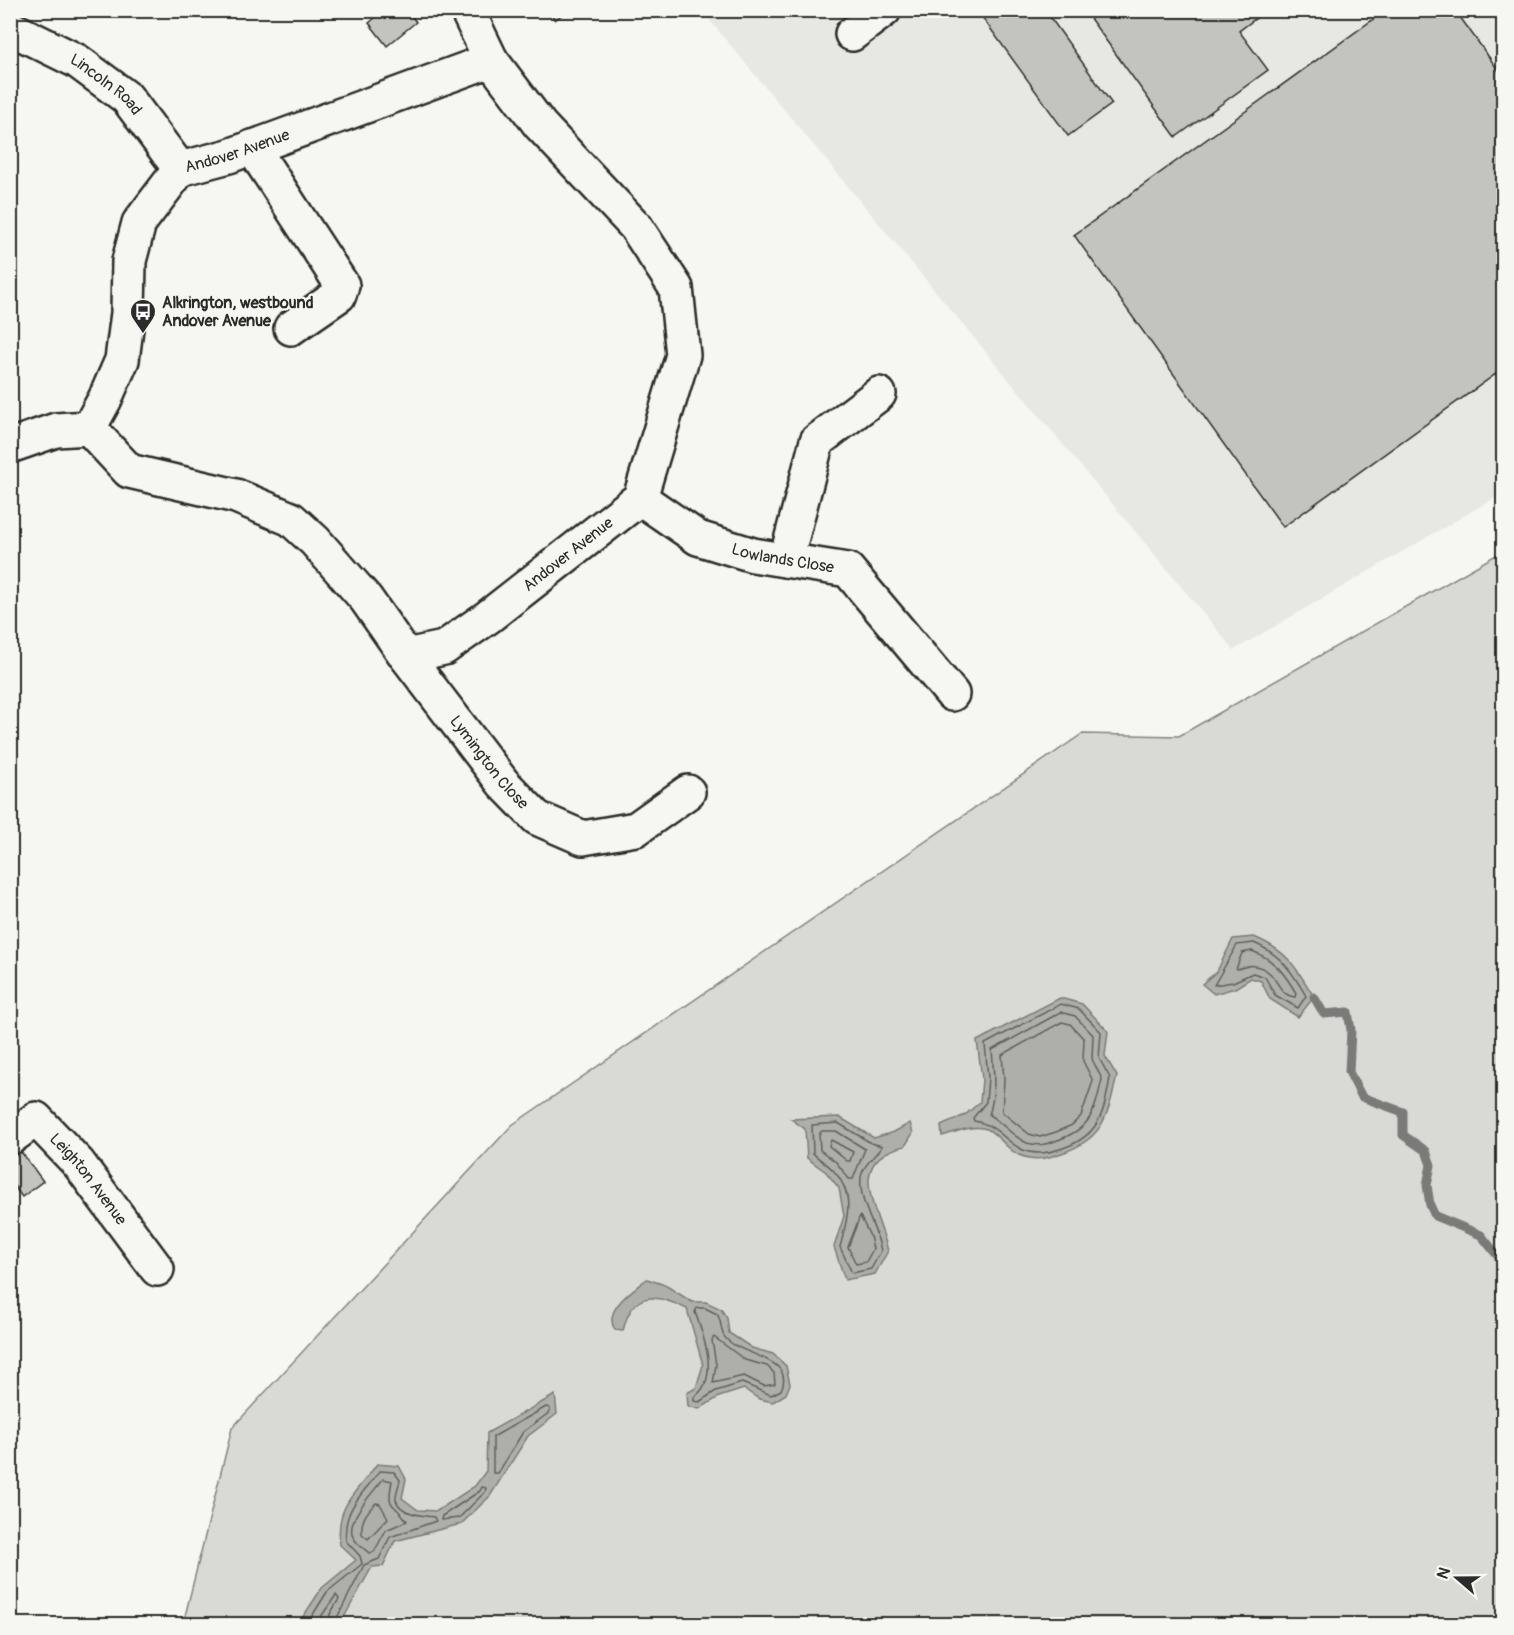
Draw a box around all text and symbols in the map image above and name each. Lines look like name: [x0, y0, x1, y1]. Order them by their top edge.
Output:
street label: Lincoln Road: [67, 49, 146, 119]
street label: Andover Avenue: [183, 125, 292, 177]
place label: Alkrington, westbound Andover Avenue: [162, 293, 314, 331]
bus stop icon: Alkrington, westbound Andover Avenue: [128, 297, 158, 335]
street label: Andover Avenue: [519, 513, 617, 596]
street label: Lowlands Close: [729, 539, 836, 578]
street label: Lymington Close: [445, 712, 533, 813]
street label: Leighton Avenue: [45, 1129, 131, 1229]
north arrow: [1427, 1548, 1487, 1608]
text: N: [1433, 1565, 1455, 1582]

